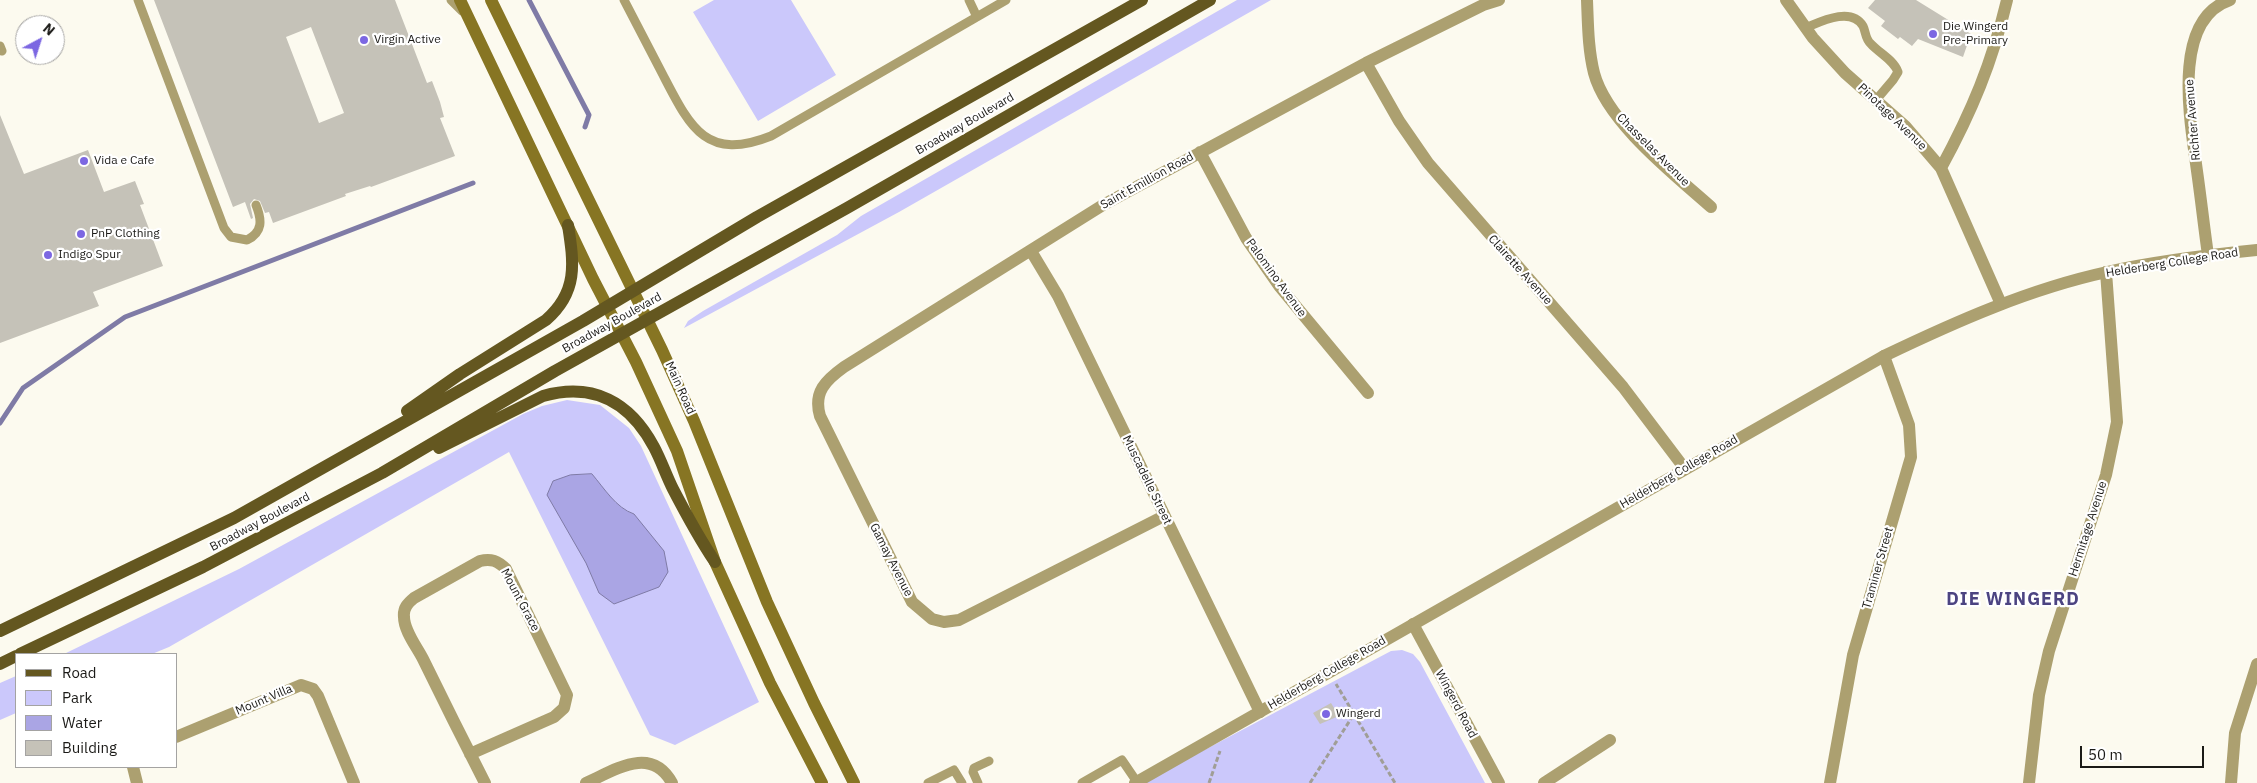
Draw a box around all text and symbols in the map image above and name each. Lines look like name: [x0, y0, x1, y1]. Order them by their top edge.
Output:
north arrow: [15, 15, 65, 65]
text: N: [39, 19, 59, 39]
place label: Die Wingerd Pre-Primary: [1943, 20, 2008, 48]
marker: Die Wingerd Pre-Primary: [1927, 28, 1939, 40]
place label: Virgin Active: [374, 33, 441, 47]
marker: Virgin Active: [358, 34, 370, 46]
street label: Richter Avenue: [2182, 79, 2204, 161]
street label: Pinotage Avenue: [1855, 80, 1929, 154]
street label: Broadway Boulevard: [913, 90, 1017, 158]
street label: Chasselas Avenue: [1614, 111, 1692, 189]
street label: Saint Emillion Road: [1098, 149, 1196, 213]
place label: Vida e Cafe: [94, 154, 154, 168]
marker: Vida e Cafe: [78, 155, 90, 167]
place label: PnP Clothing: [91, 227, 160, 241]
marker: PnP Clothing: [75, 228, 87, 240]
street label: Clairette Avenue: [1485, 232, 1555, 308]
street label: Palomino Avenue: [1243, 236, 1309, 320]
street label: Helderberg College Road: [2105, 245, 2239, 281]
place label: Indigo Spur: [58, 248, 121, 262]
marker: Indigo Spur: [42, 249, 54, 261]
street label: Broadway Boulevard: [560, 290, 664, 356]
street label: Main Road: [662, 359, 698, 417]
street label: Helderberg College Road: [1618, 432, 1740, 512]
street label: Muscadelle Street: [1119, 433, 1175, 527]
street label: Hermitage Avenue: [2066, 480, 2110, 578]
street label: Broadway Boulevard: [208, 490, 312, 554]
street label: Gamay Avenue: [866, 521, 916, 599]
street label: Traminer Street: [1859, 526, 1897, 610]
street label: Mount Grace: [497, 566, 543, 634]
district label: DIE WINGERD: [1945, 589, 2081, 611]
street label: Helderberg College Road: [1266, 633, 1388, 713]
legend: [15, 653, 178, 768]
text: Road: [62, 663, 97, 682]
street label: Wingerd Road: [1432, 667, 1480, 741]
street label: Mount Villa: [233, 682, 295, 718]
text: Park: [62, 688, 92, 707]
place label: Wingerd: [1336, 707, 1381, 721]
marker: Wingerd: [1320, 708, 1332, 720]
text: Water: [62, 713, 102, 732]
scale bar: [2082, 736, 2206, 768]
text: Building: [62, 738, 117, 757]
text: 50 m: [2088, 745, 2123, 764]

